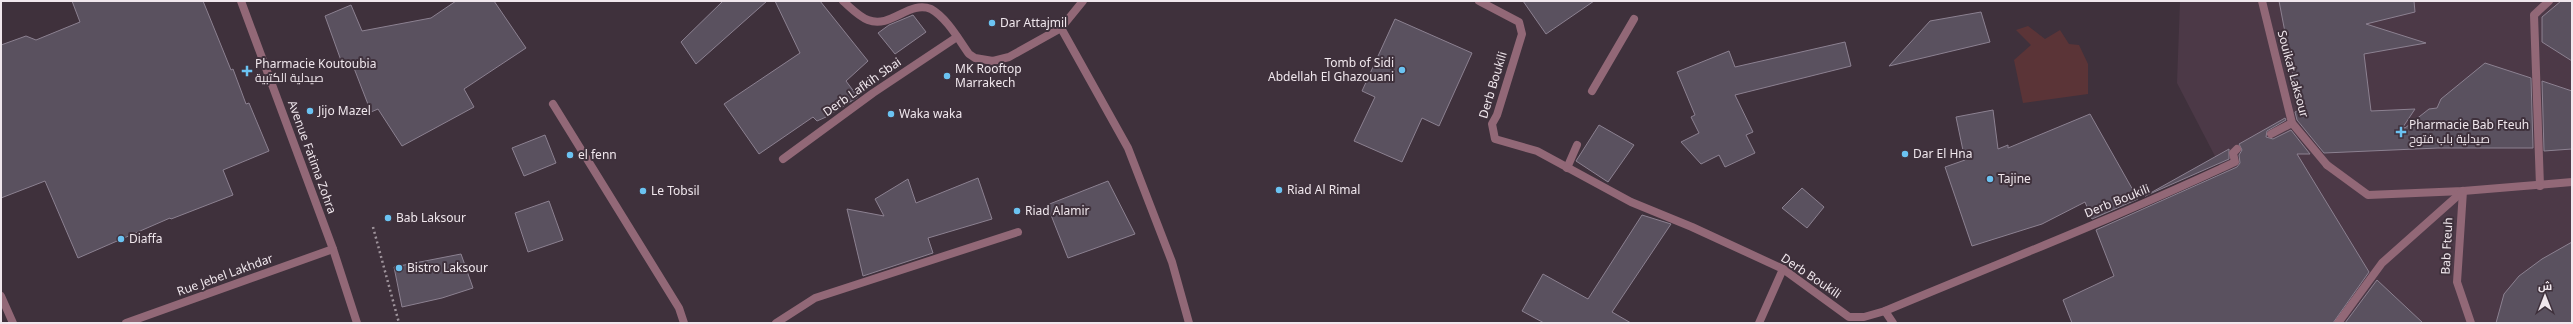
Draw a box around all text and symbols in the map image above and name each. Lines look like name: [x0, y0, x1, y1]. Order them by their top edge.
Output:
place label: Dar Attajmil: [1000, 14, 1067, 31]
marker: Dar Attajmil: [987, 18, 997, 28]
street label: Souikat Laksour: [2274, 28, 2313, 119]
street label: Derb Boukili: [1474, 49, 1511, 120]
street label: Derb Lafkih Sbai: [819, 53, 904, 120]
place label: Tomb of Sidi Abdellah El Ghazouani: [1268, 54, 1394, 85]
place label: Pharmacie Koutoubia صيدلية الكتبية: [255, 55, 376, 86]
place label: MK Rooftop Marrakech: [955, 60, 1022, 91]
marker: Tomb of Sidi Abdellah El Ghazouani: [1397, 65, 1407, 75]
marker: Pharmacie Koutoubia صيدلية الكتبية: [242, 66, 252, 76]
marker: MK Rooftop Marrakech: [942, 71, 952, 81]
street label: Avenue Fatima Zohra: [284, 98, 341, 216]
place label: Jijo Mazel: [317, 102, 371, 119]
place label: Waka waka: [899, 105, 962, 122]
marker: Jijo Mazel: [305, 106, 315, 116]
marker: Waka waka: [886, 109, 896, 119]
place label: Pharmacie Bab Fteuh صيدلية باب فتوح: [2409, 116, 2529, 147]
marker: Pharmacie Bab Fteuh صيدلية باب فتوح: [2396, 127, 2406, 137]
place label: Dar El Hna: [1913, 145, 1973, 162]
place label: el fenn: [578, 146, 617, 163]
marker: Dar El Hna: [1900, 149, 1910, 159]
marker: el fenn: [565, 150, 575, 160]
place label: Tajine: [1998, 170, 2031, 187]
marker: Tajine: [1985, 174, 1995, 184]
street label: Derb Boukili: [2082, 180, 2152, 221]
place label: Riad Al Rimal: [1287, 181, 1360, 198]
place label: Le Tobsil: [651, 182, 700, 199]
marker: Riad Al Rimal: [1274, 185, 1284, 195]
marker: Le Tobsil: [638, 186, 648, 196]
place label: Riad Alamir: [1025, 202, 1090, 219]
marker: Riad Alamir: [1012, 206, 1022, 216]
place label: Bab Laksour: [396, 209, 466, 226]
marker: Bab Laksour: [383, 213, 393, 223]
street label: Bab Fteuh: [2437, 217, 2456, 275]
place label: Diaffa: [129, 230, 163, 247]
marker: Diaffa: [116, 234, 126, 244]
street label: Rue Jebel Lakhdar: [174, 249, 275, 300]
street label: Derb Boukili: [1778, 249, 1845, 302]
place label: Bistro Laksour: [407, 259, 488, 276]
marker: Bistro Laksour: [394, 263, 404, 273]
north arrow: [2525, 276, 2565, 316]
text: ش: [2538, 278, 2552, 293]

